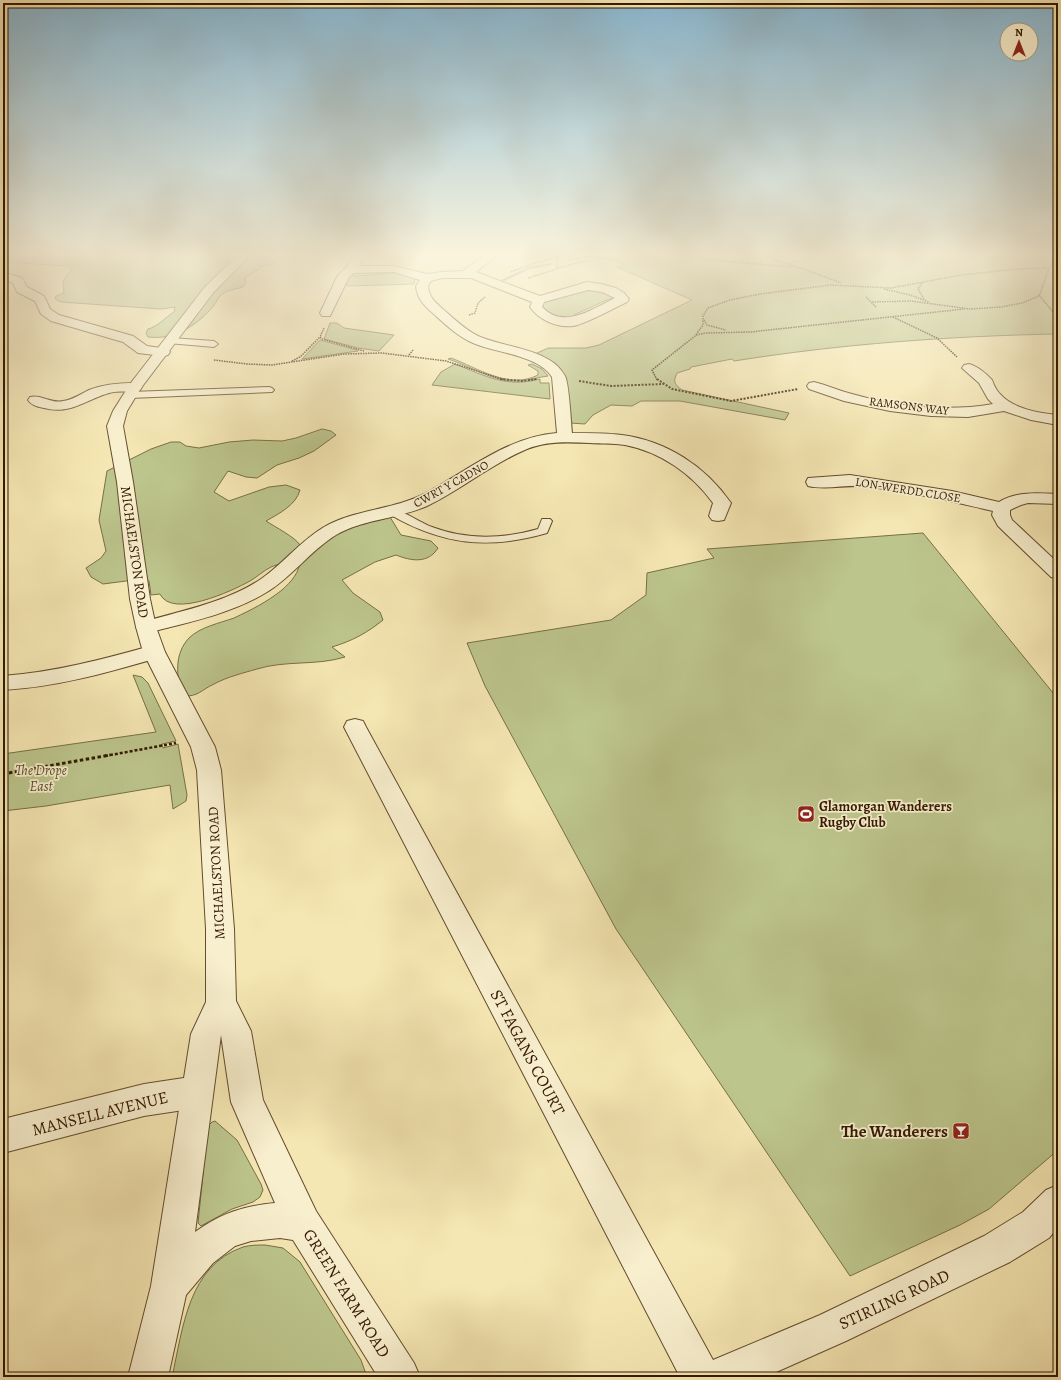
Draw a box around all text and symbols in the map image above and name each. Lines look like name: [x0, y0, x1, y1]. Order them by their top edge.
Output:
north arrow: [999, 22, 1039, 62]
text: N: [1015, 25, 1023, 40]
street label: RAMSONS WAY: [868, 393, 950, 419]
street label: CWRT Y CADNO: [411, 457, 491, 511]
street label: LON-WERDD CLOSE: [854, 474, 962, 506]
street label: MICHAELSTON ROAD: [116, 485, 153, 619]
park label: The Drope East: [15, 761, 67, 796]
place label: Glamorgan Wanderers Rugby Club: [819, 797, 952, 832]
sports icon: Glamorgan Wanderers Rugby Club: [796, 804, 816, 824]
street label: MICHAELSTON ROAD: [204, 806, 229, 940]
street label: ST FAGANS COURT: [485, 985, 571, 1120]
street label: MANSELL AVENUE: [30, 1085, 171, 1142]
place label: The Wanderers: [841, 1120, 948, 1143]
bar icon: The Wanderers: [951, 1121, 971, 1141]
street label: GREEN FARM ROAD: [298, 1225, 395, 1362]
street label: STIRLING ROAD: [835, 1264, 953, 1335]

